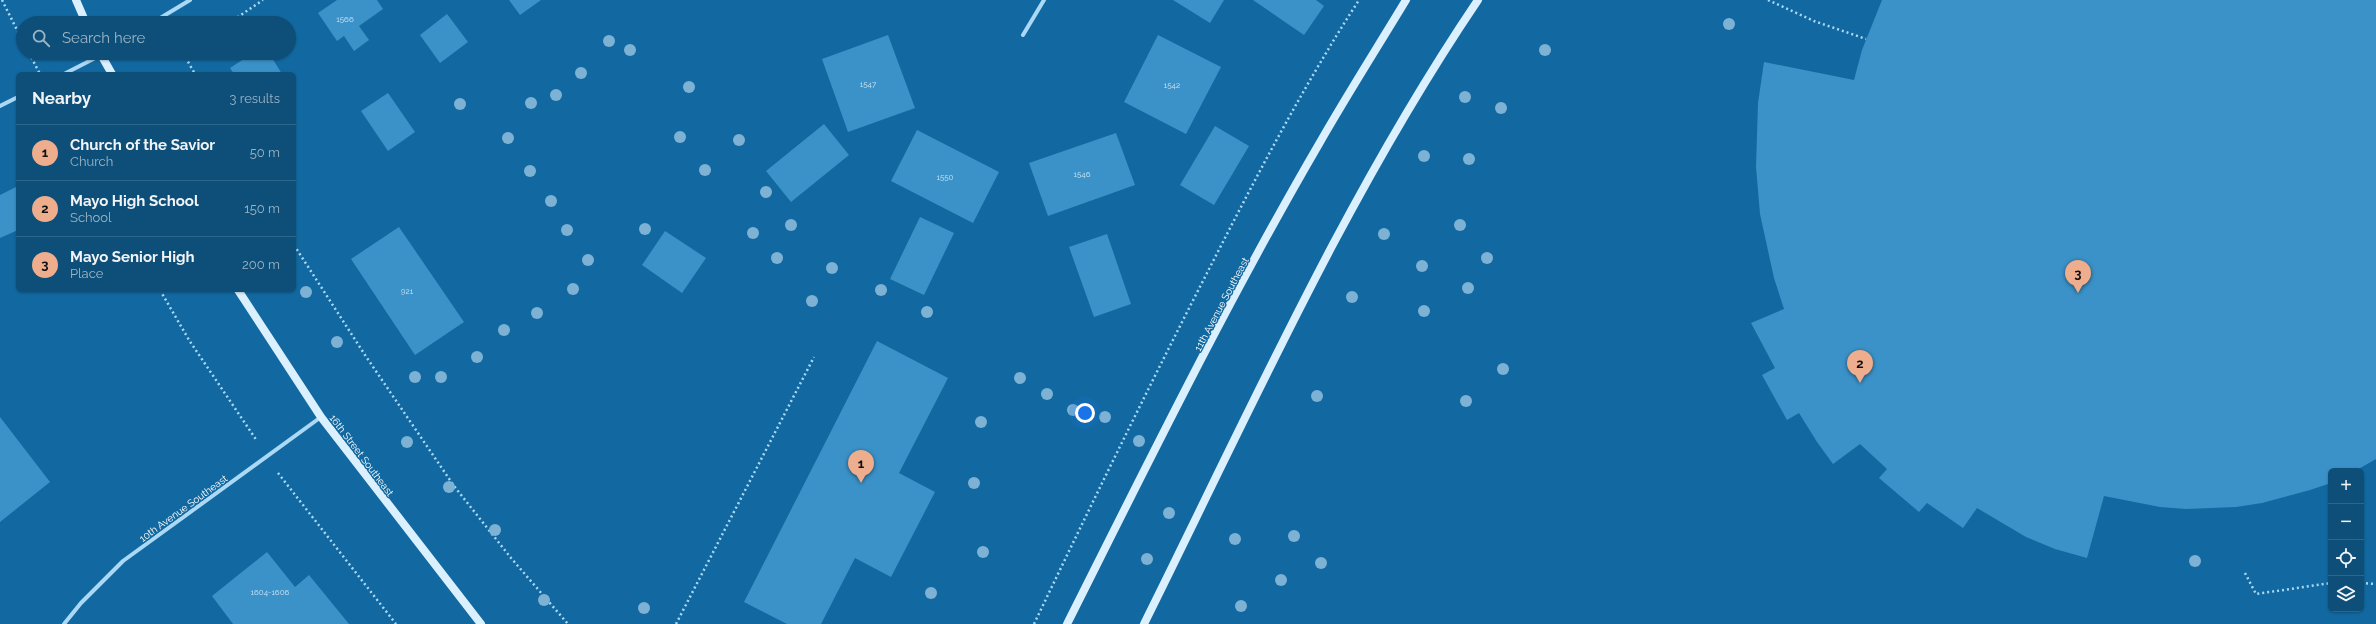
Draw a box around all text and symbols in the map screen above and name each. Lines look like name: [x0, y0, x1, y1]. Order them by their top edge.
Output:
house number: 1566: [336, 14, 354, 24]
search box: [16, 16, 296, 60]
icon: search: [30, 27, 52, 49]
text: Search here: [62, 29, 145, 47]
house number: 1547: [860, 79, 877, 89]
house number: 1542: [1164, 80, 1180, 90]
text: Nearby: [32, 88, 91, 108]
text: 3 results: [230, 91, 280, 106]
text: Church of the Savior: [70, 136, 215, 154]
text: 1: [42, 145, 48, 160]
text: 50 m: [250, 145, 280, 160]
text: Church: [70, 154, 113, 169]
house number: 1546: [1074, 169, 1091, 179]
house number: 1550: [936, 172, 954, 182]
text: Mayo High School: [70, 192, 199, 210]
text: 2: [41, 201, 49, 216]
text: 150 m: [244, 201, 280, 216]
text: School: [70, 210, 112, 225]
text: Mayo Senior High: [70, 248, 195, 266]
street label: 11th Avenue Southeast: [1192, 255, 1251, 353]
text: 3: [41, 257, 49, 272]
text: 200 m: [242, 257, 280, 272]
pin: 3: [2065, 260, 2091, 293]
text: Place: [70, 266, 103, 281]
house number: 921: [401, 286, 414, 296]
pin: 2: [1847, 350, 1873, 383]
your location: [1075, 403, 1095, 423]
street label: 16th Street Southeast: [327, 412, 396, 499]
pin: 1: [848, 450, 874, 483]
map controls: [2328, 468, 2364, 612]
button: +: [2328, 468, 2364, 504]
street label: 10th Avenue Southeast: [137, 472, 230, 544]
button: −: [2328, 504, 2364, 540]
button: locate: [2328, 540, 2364, 576]
button: layers: [2328, 576, 2364, 612]
house number: 1604-1606: [251, 587, 290, 597]

